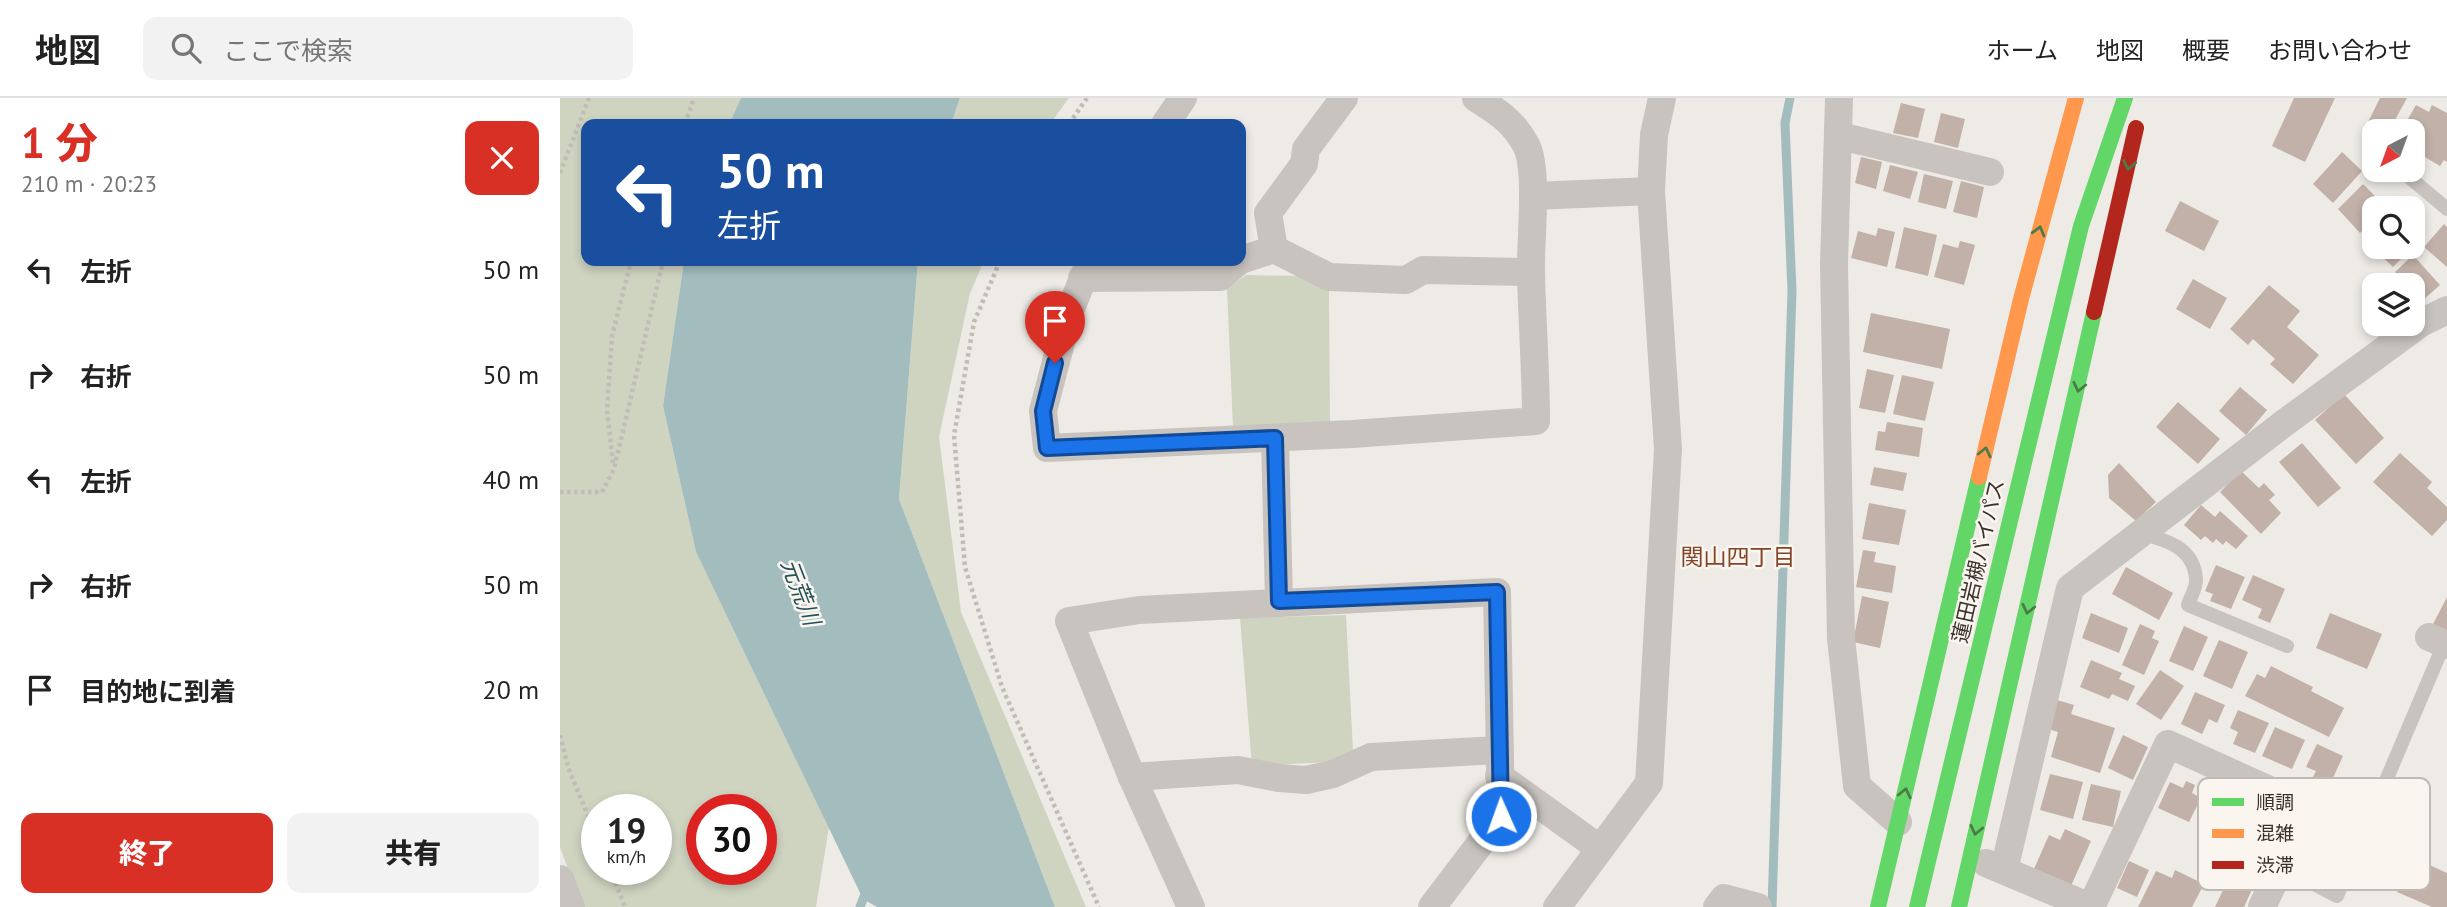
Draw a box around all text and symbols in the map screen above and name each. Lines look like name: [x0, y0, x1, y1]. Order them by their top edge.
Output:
search box: [143, 17, 633, 80]
text: 地図: [35, 28, 101, 71]
icon: search: [167, 29, 205, 67]
text: ここで検索: [223, 34, 353, 67]
text: ホーム: [1987, 35, 2058, 66]
text: 地図: [2096, 35, 2144, 66]
text: 概要: [2182, 35, 2230, 66]
text: お問い合わせ: [2268, 35, 2412, 66]
text: 1 分: [21, 115, 97, 170]
north arrow: [2362, 119, 2426, 182]
map controls: [2362, 119, 2425, 336]
button: close: [465, 121, 539, 195]
text: 50 m: [717, 138, 824, 202]
icon: left: [602, 147, 693, 238]
one-way arrow: [2122, 159, 2137, 171]
text: 210 m · 20:23: [21, 169, 157, 198]
button: search: [2362, 196, 2425, 259]
text: 左折: [717, 204, 781, 246]
one-way arrow: [2031, 225, 2046, 237]
icon: left: [21, 251, 59, 289]
text: 50 m: [483, 253, 539, 286]
text: 左折: [80, 255, 132, 288]
button: layers: [2362, 273, 2425, 336]
pin: [1025, 291, 1085, 363]
icon: arrive: [1036, 302, 1074, 340]
icon: right: [21, 356, 59, 394]
text: 50 m: [483, 358, 539, 391]
text: 右折: [80, 360, 132, 393]
one-way arrow: [2073, 381, 2087, 393]
one-way arrow: [1977, 446, 1991, 458]
icon: left: [21, 461, 59, 499]
text: 40 m: [483, 463, 539, 496]
text: 左折: [80, 465, 132, 498]
street label: 蓮田岩槻バイパス: [1946, 476, 2010, 646]
district label: 関山四丁目: [1681, 542, 1796, 571]
water label: 元荒川: [775, 555, 828, 632]
icon: right: [21, 566, 59, 604]
text: 50 m: [483, 568, 539, 601]
text: 右折: [80, 570, 132, 603]
one-way arrow: [2022, 603, 2036, 615]
icon: arrive: [21, 671, 59, 709]
text: 20 m: [483, 673, 539, 706]
text: 目的地に到着: [80, 675, 236, 708]
legend: [2198, 778, 2430, 890]
position arrow: [1464, 779, 1538, 853]
one-way arrow: [1897, 787, 1911, 799]
text: 順調: [2256, 790, 2294, 814]
speed limit sign: 30: [686, 794, 777, 885]
text: 19: [607, 807, 646, 853]
button: 終了: [21, 813, 273, 893]
button: 共有: [287, 813, 539, 893]
text: 混雑: [2256, 821, 2294, 845]
one-way arrow: [1970, 824, 1985, 836]
text: km/h: [607, 845, 646, 868]
text: 渋滞: [2256, 853, 2294, 877]

